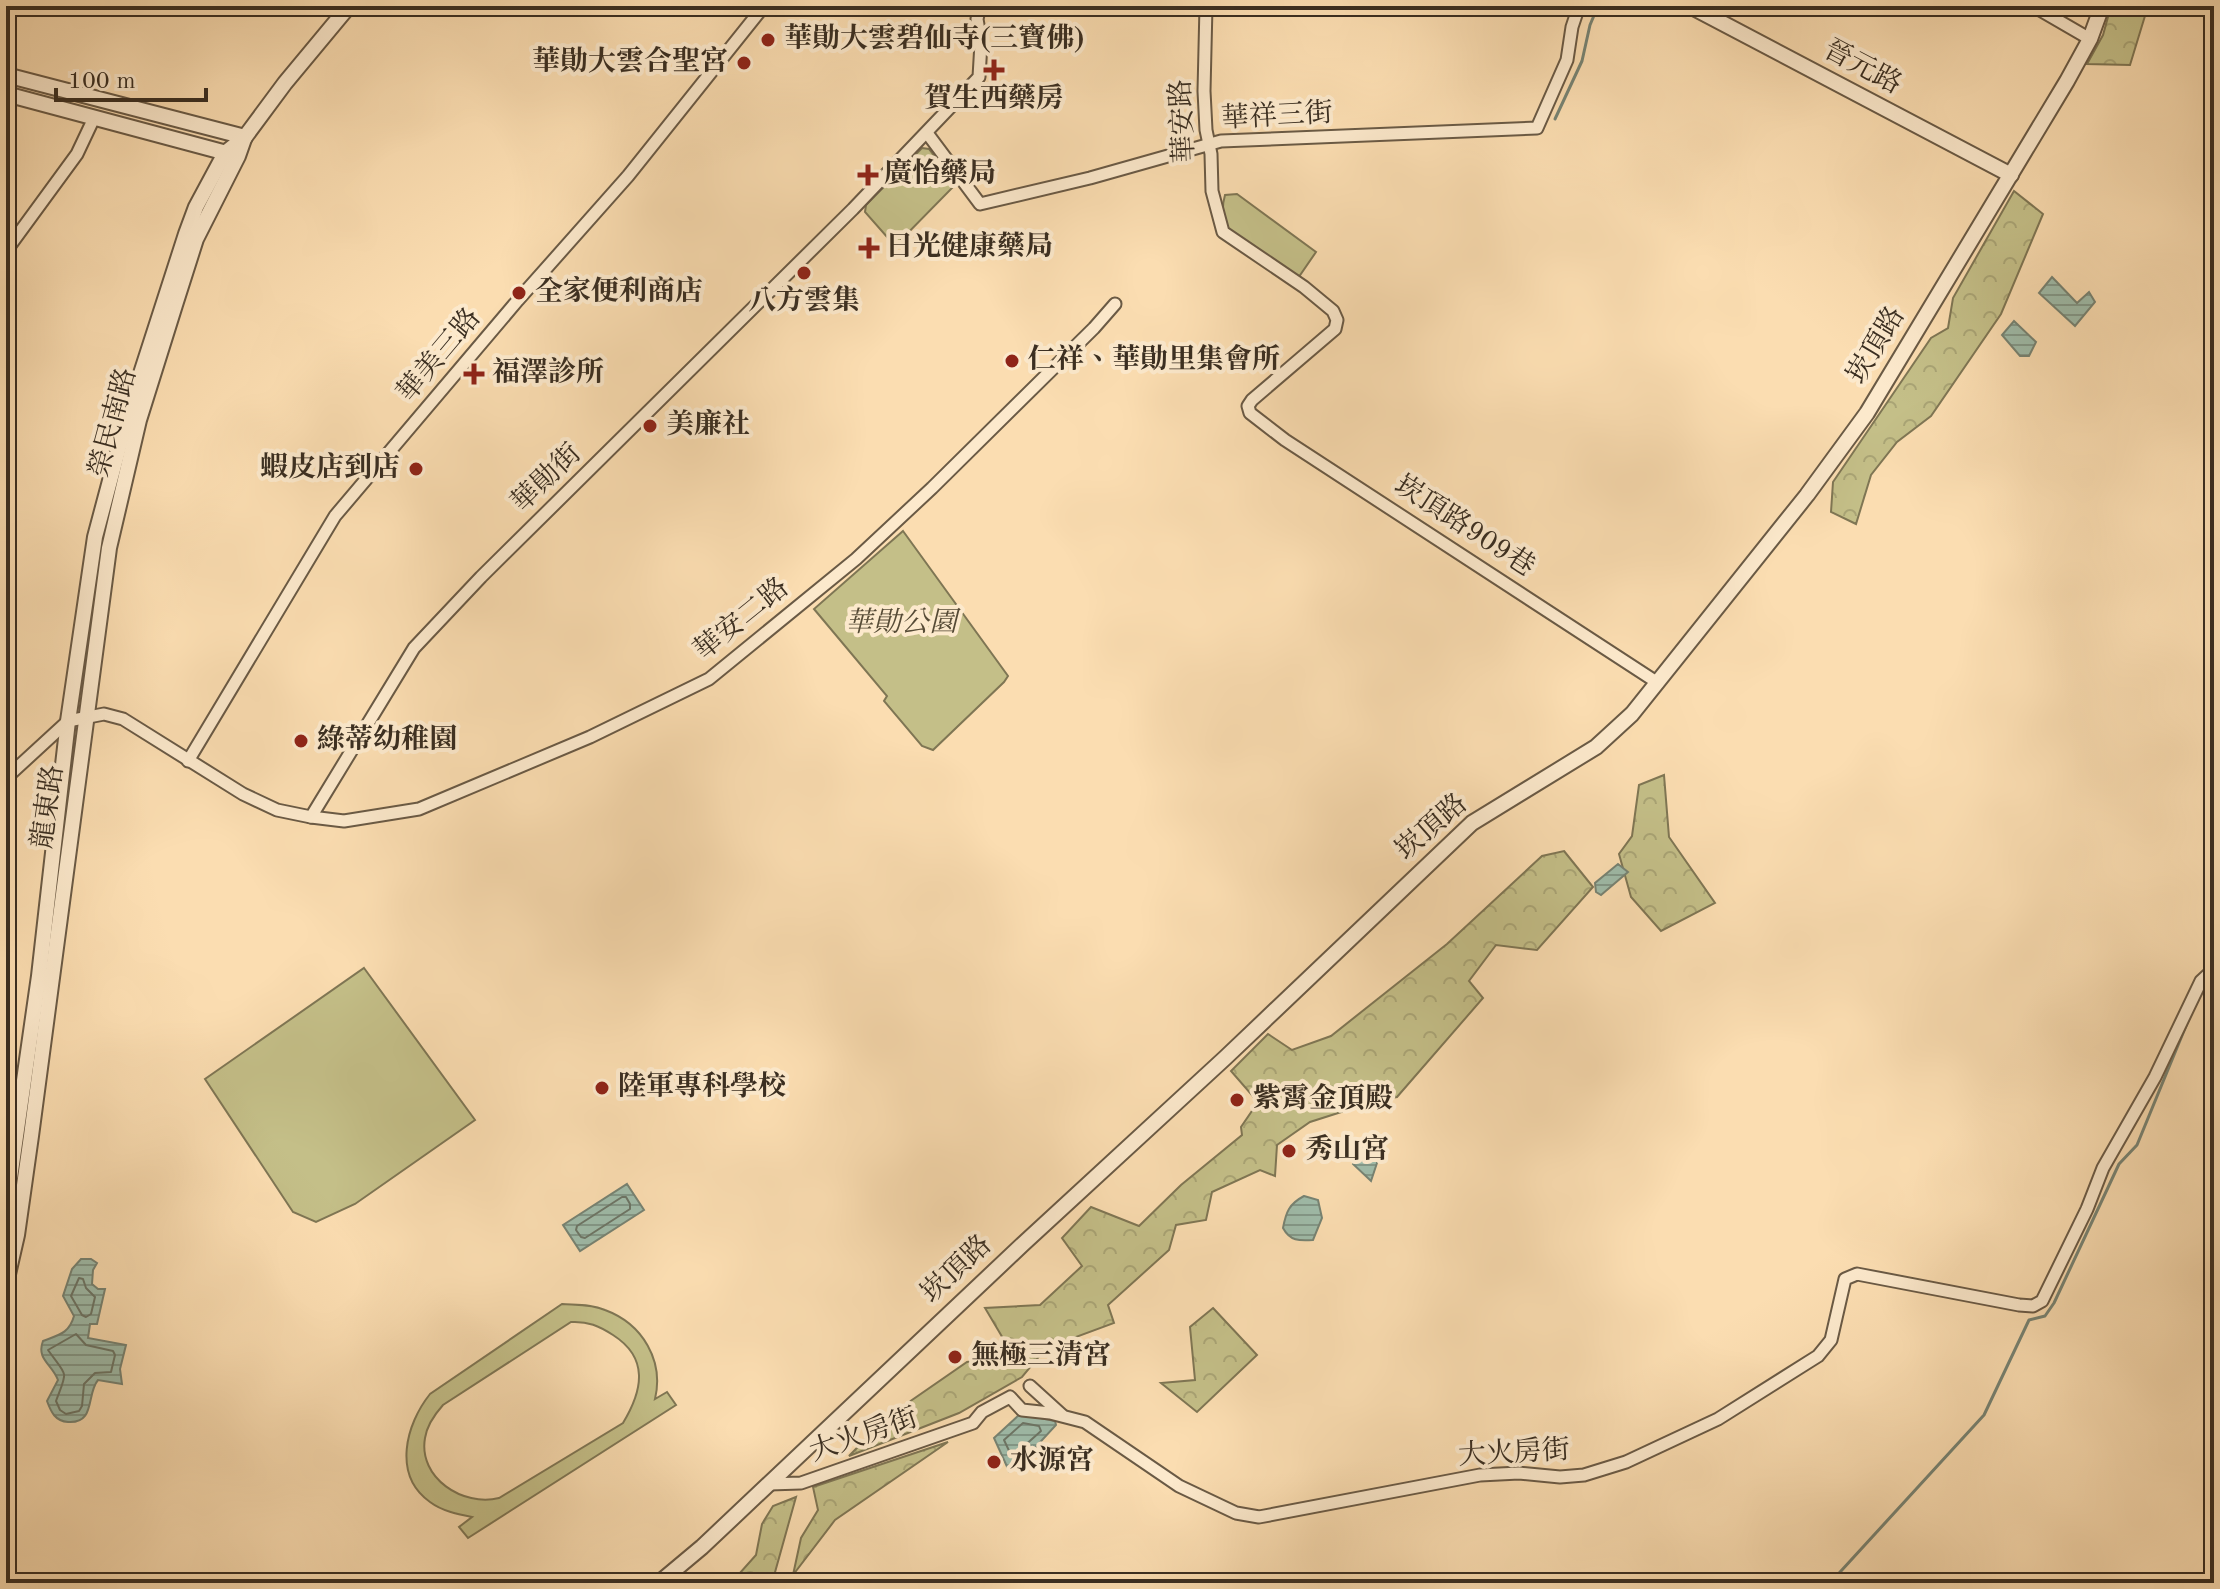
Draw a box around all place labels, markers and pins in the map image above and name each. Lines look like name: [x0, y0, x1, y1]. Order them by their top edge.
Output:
place label: 華勛大雲碧仙寺(三寶佛): [784, 22, 1085, 54]
marker: 華勛大雲碧仙寺(三寶佛): [759, 31, 777, 49]
place label: 華勛大雲合聖宮: [532, 45, 728, 77]
marker: 華勛大雲合聖宮: [735, 54, 753, 72]
marker: 賀生西藥房: [985, 61, 1003, 79]
place label: 賀生西藥房: [924, 83, 1064, 114]
place label: 廣怡藥局: [884, 157, 996, 189]
marker: 廣怡藥局: [859, 166, 877, 184]
place label: 日光健康藥局: [885, 230, 1053, 262]
marker: 日光健康藥局: [860, 239, 878, 257]
marker: 八方雲集: [795, 264, 813, 282]
place label: 全家便利商店: [535, 275, 703, 307]
marker: 全家便利商店: [510, 284, 528, 302]
place label: 八方雲集: [748, 285, 860, 316]
place label: 仁祥、華勛里集會所: [1028, 344, 1280, 375]
marker: 仁祥、華勛里集會所: [1003, 352, 1021, 370]
place label: 福澤診所: [492, 356, 604, 388]
marker: 福澤診所: [463, 363, 485, 385]
place label: 美廉社: [666, 408, 750, 440]
marker: 美廉社: [641, 417, 659, 435]
place label: 蝦皮店到店: [260, 451, 400, 483]
marker: 蝦皮店到店: [407, 460, 425, 478]
place label: 綠蒂幼稚園: [317, 724, 457, 755]
marker: 綠蒂幼稚園: [292, 732, 310, 750]
place label: 陸軍專科學校: [618, 1070, 786, 1102]
marker: 陸軍專科學校: [593, 1079, 611, 1097]
place label: 紫霄金頂殿: [1253, 1083, 1393, 1114]
marker: 紫霄金頂殿: [1228, 1091, 1246, 1109]
place label: 秀山宮: [1305, 1133, 1389, 1165]
marker: 秀山宮: [1280, 1142, 1298, 1160]
place label: 無極三清宮: [971, 1339, 1111, 1371]
marker: 無極三清宮: [946, 1348, 964, 1366]
place label: 水源宮: [1010, 1444, 1094, 1476]
marker: 水源宮: [985, 1453, 1003, 1471]

